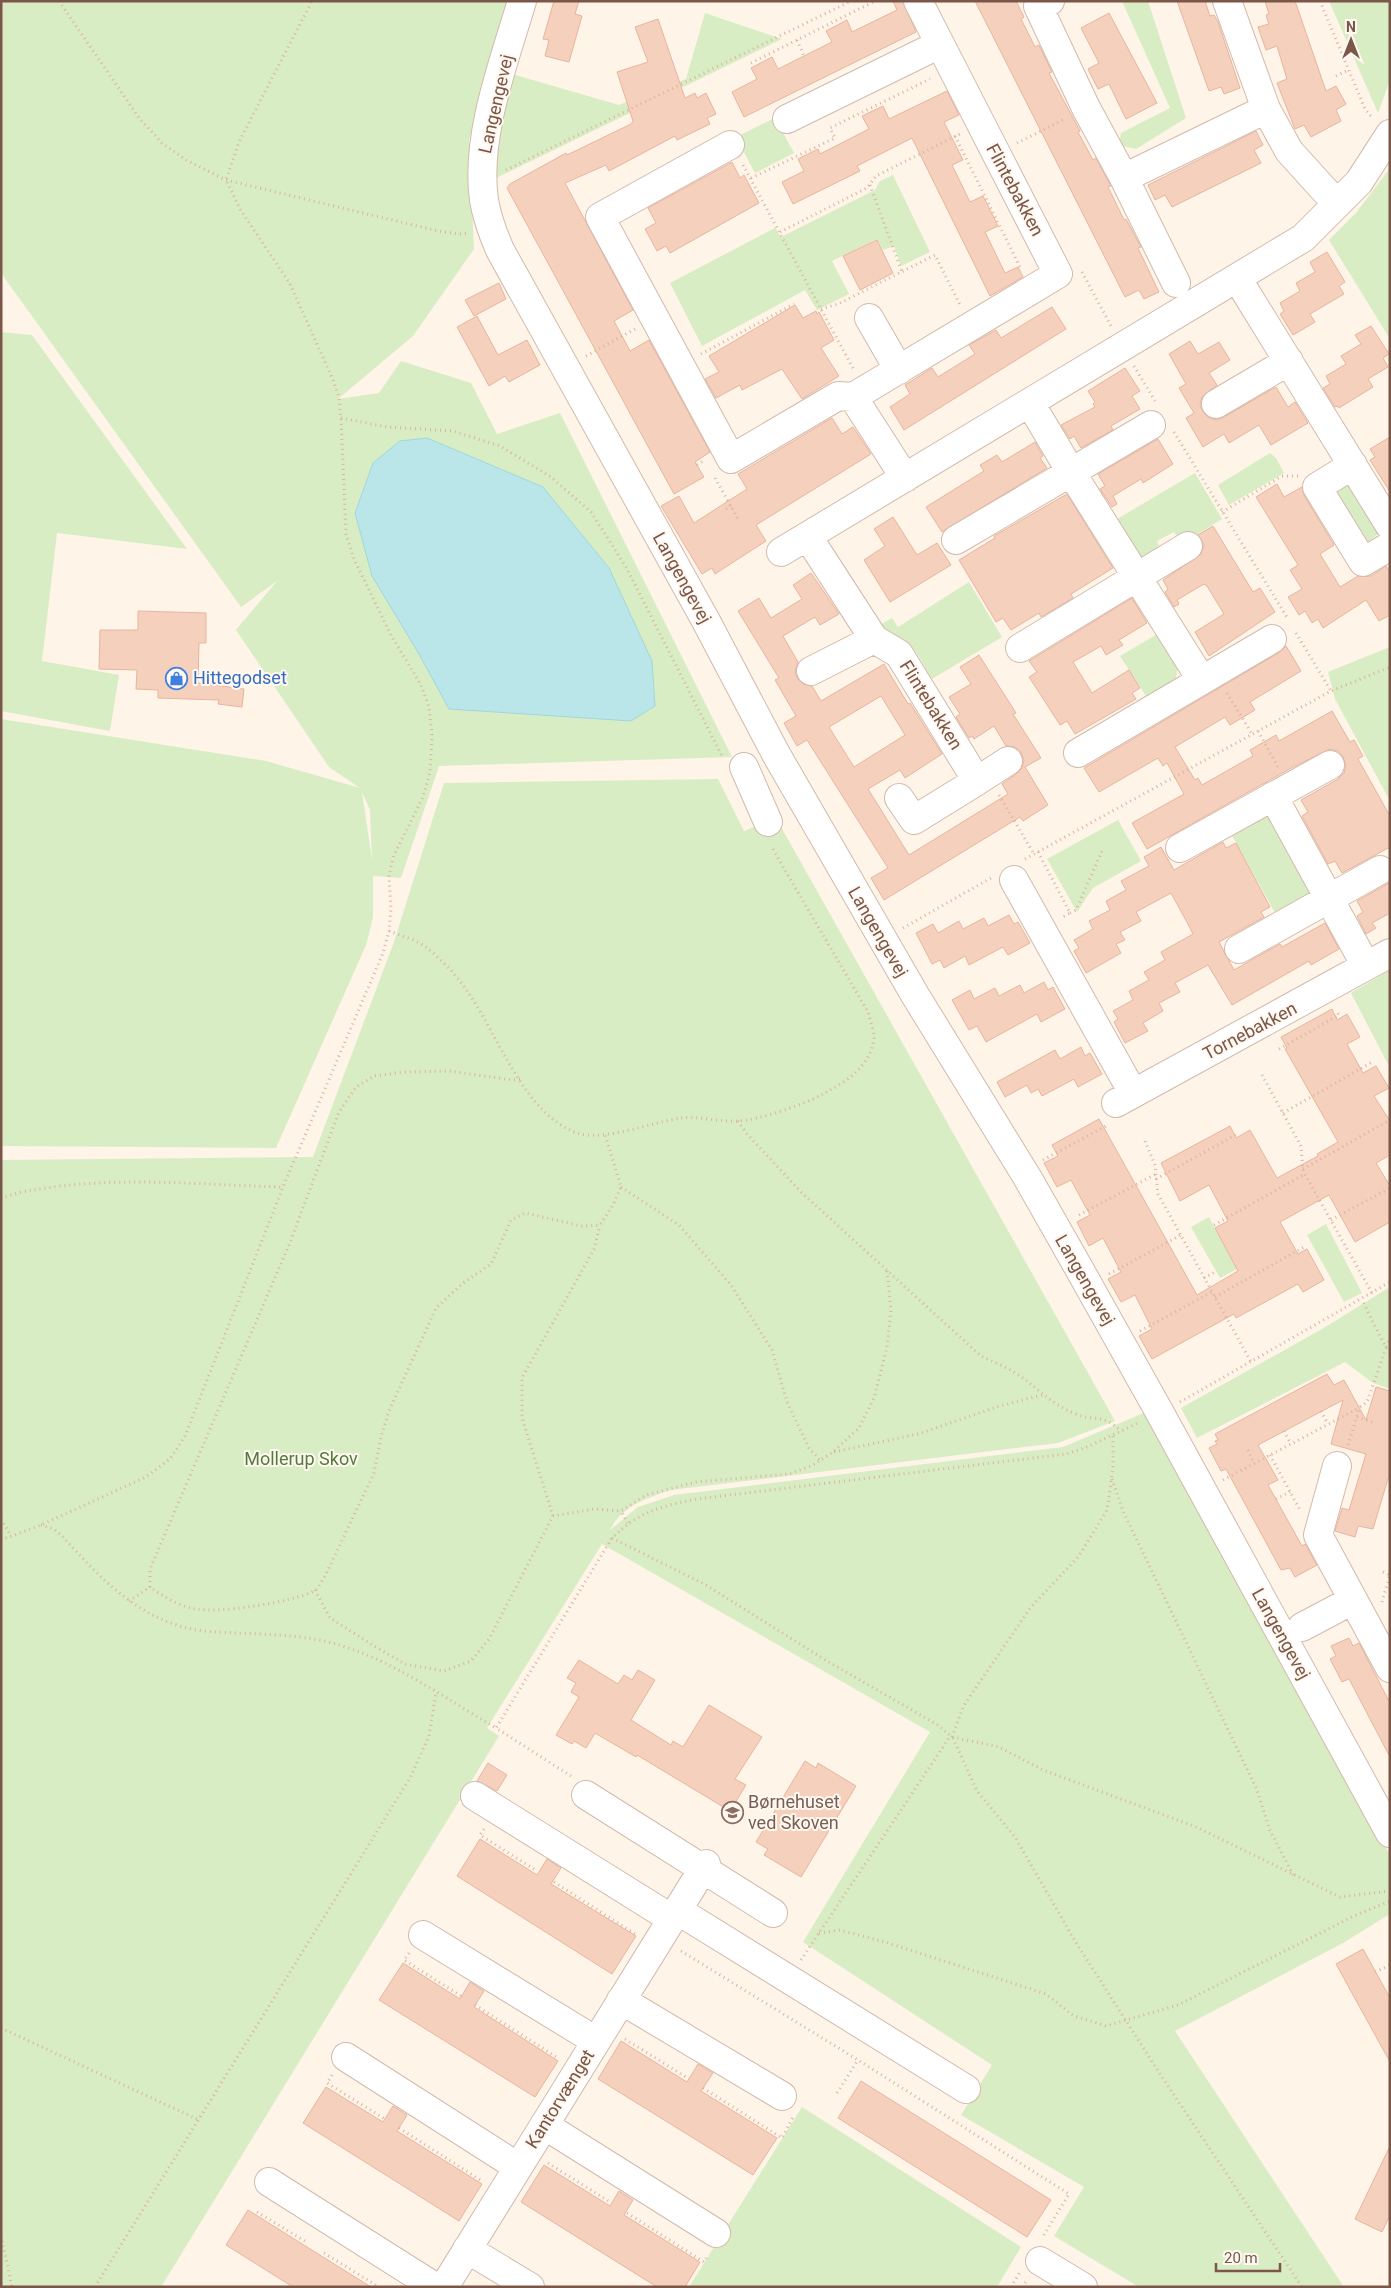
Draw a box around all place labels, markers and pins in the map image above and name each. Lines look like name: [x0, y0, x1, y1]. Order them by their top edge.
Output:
shop icon: Hittegodset: [165, 666, 189, 690]
place label: Hittegodset: [193, 667, 287, 688]
place label: Børnehuset ved Skoven: [748, 1791, 840, 1833]
school or university icon: Børnehuset ved Skoven: [720, 1800, 744, 1824]

